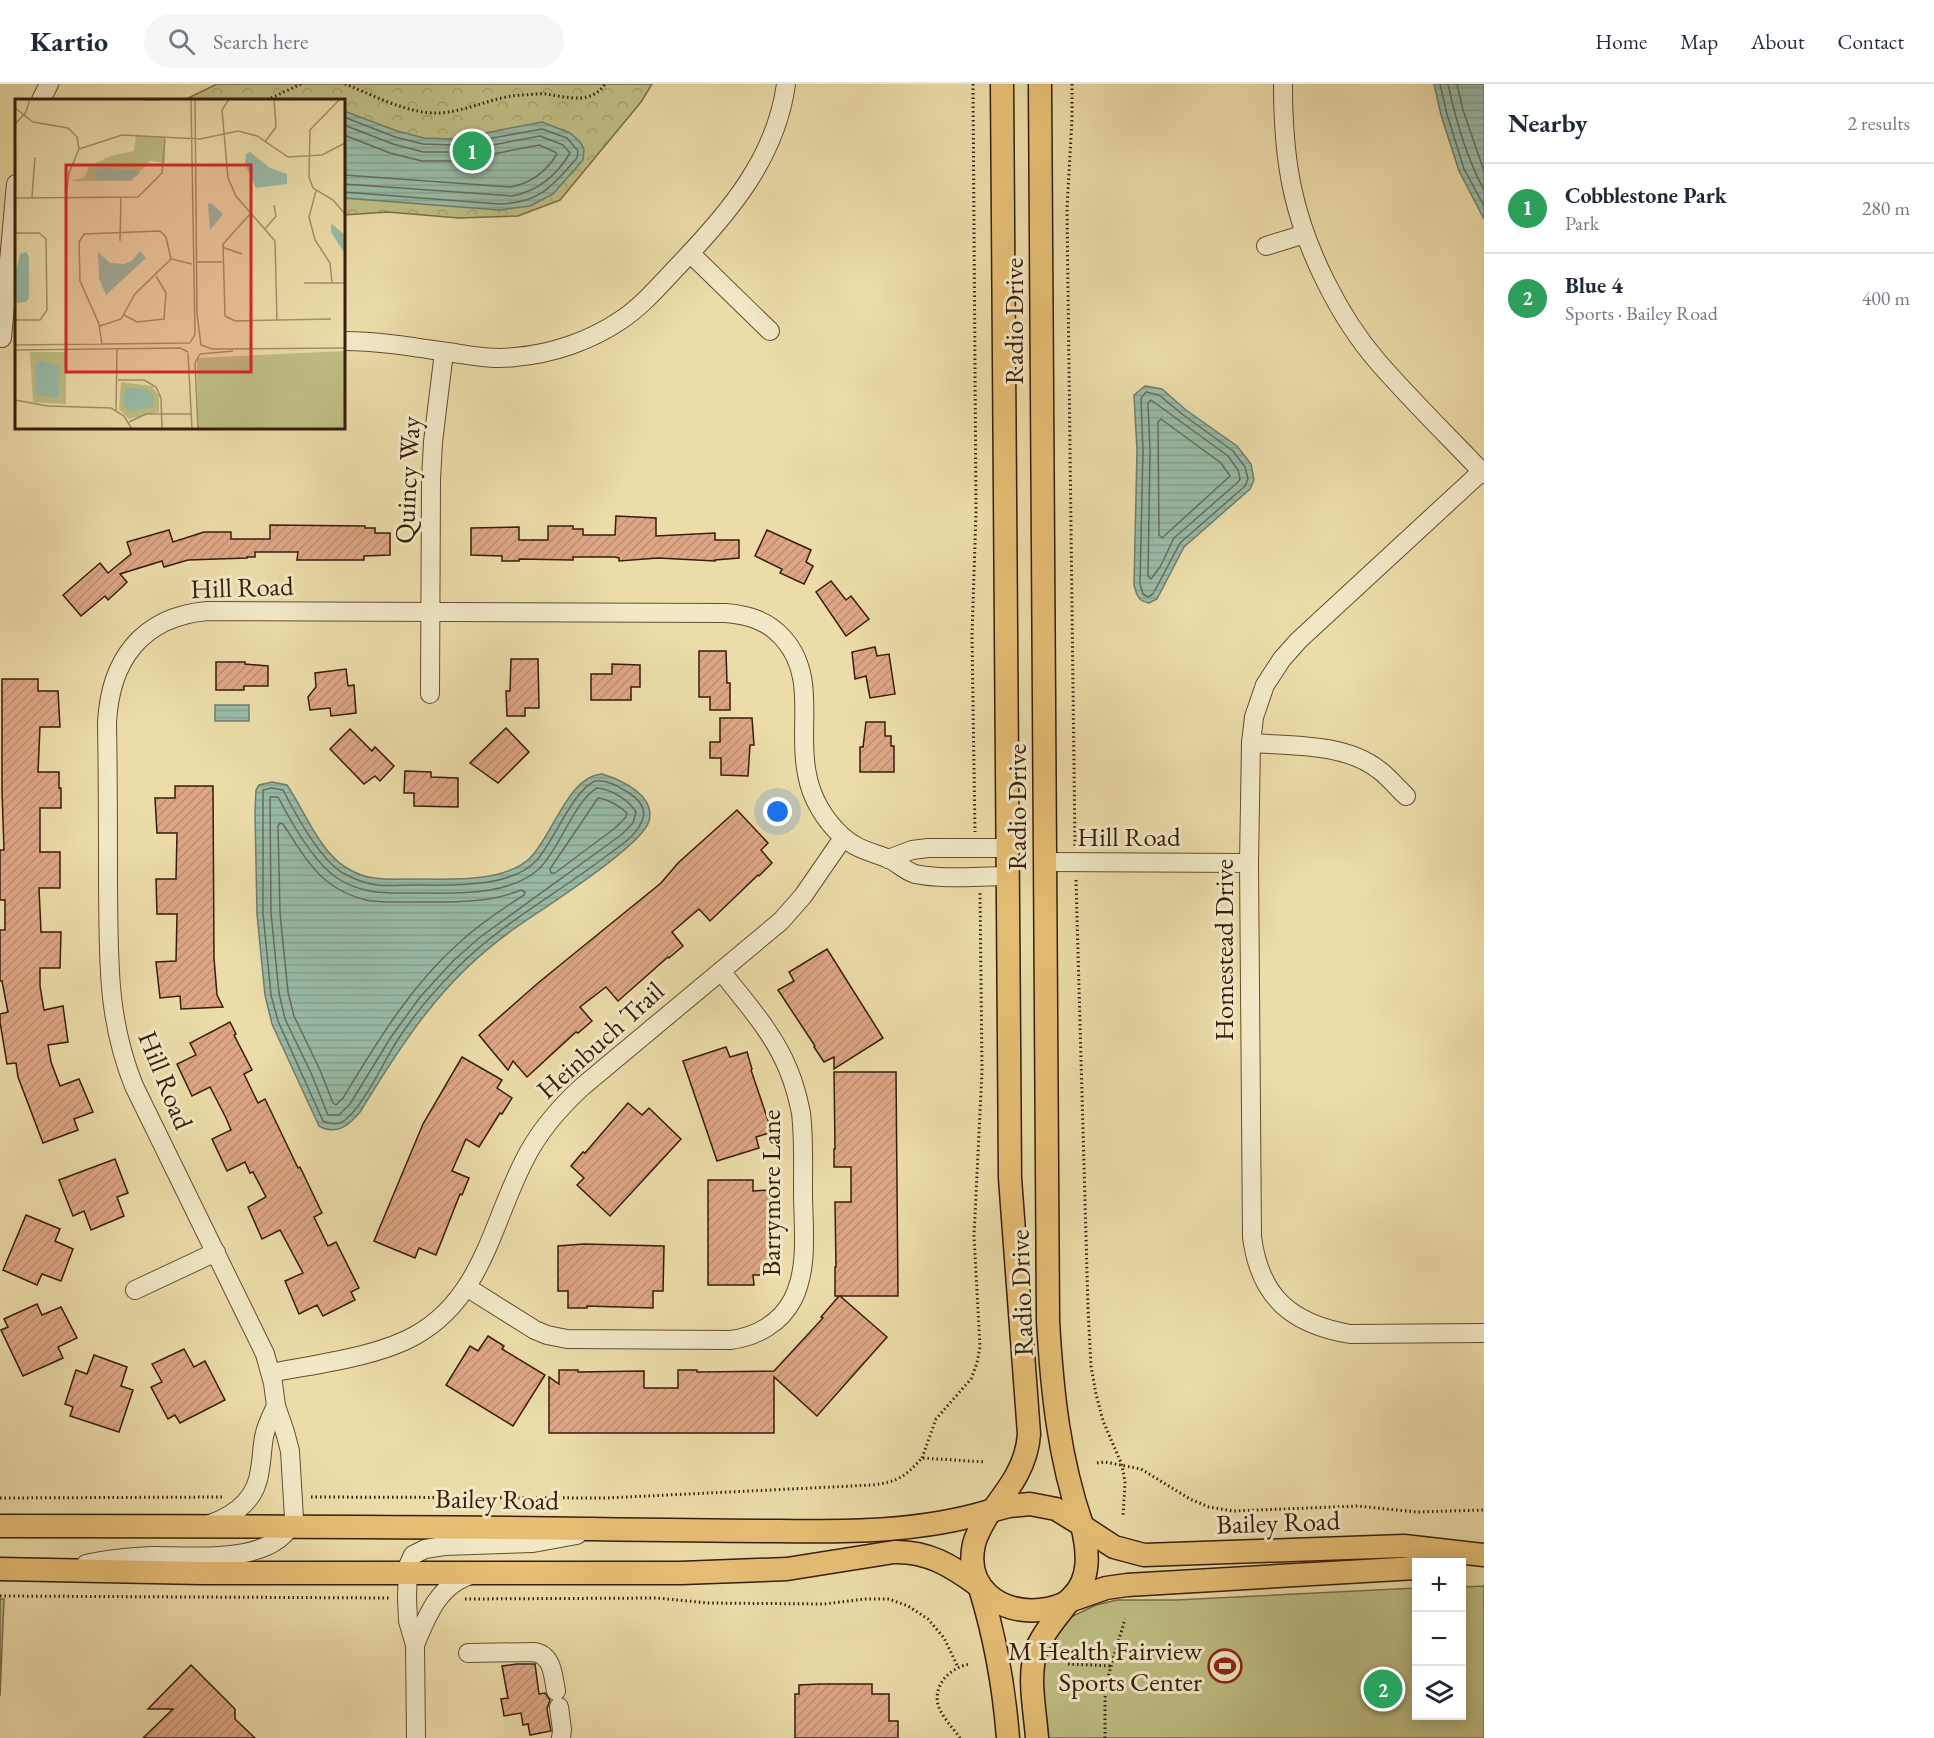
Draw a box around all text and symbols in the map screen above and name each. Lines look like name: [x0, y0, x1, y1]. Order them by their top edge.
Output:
search box: [144, 14, 564, 68]
text: Kartio: [30, 23, 108, 59]
icon: search: [165, 25, 198, 58]
text: Search here: [213, 27, 309, 56]
text: Home: [1595, 28, 1647, 55]
text: Map: [1680, 28, 1718, 55]
text: About: [1751, 28, 1804, 55]
text: Contact: [1837, 28, 1904, 55]
inset map: [15, 99, 345, 429]
text: Nearby: [1508, 106, 1588, 140]
text: 2 results: [1847, 110, 1910, 136]
pin: 1: [452, 128, 492, 174]
text: Cobblestone Park: [1565, 181, 1727, 210]
text: 1: [1522, 195, 1533, 221]
text: 280 m: [1862, 195, 1910, 221]
text: Park: [1565, 210, 1599, 236]
street label: Radio Drive: [996, 258, 1031, 384]
text: Blue 4: [1565, 271, 1623, 300]
text: 2: [1522, 285, 1533, 311]
text: 400 m: [1862, 285, 1910, 311]
text: Sports · Bailey Road: [1565, 300, 1718, 326]
street label: Quincy Way: [386, 415, 428, 545]
street label: Hill Road: [190, 568, 295, 606]
street label: Radio Drive: [999, 744, 1034, 870]
your location: [763, 797, 792, 826]
street label: Hill Road: [1077, 819, 1181, 854]
street label: Homestead Drive: [1206, 859, 1241, 1041]
street label: Heinbuch Trail: [529, 973, 671, 1107]
street label: Hill Road: [130, 1026, 202, 1135]
street label: Barrymore Lane: [753, 1109, 788, 1277]
street label: Radio Drive: [1001, 1229, 1041, 1357]
street label: Bailey Road: [435, 1480, 560, 1518]
street label: Bailey Road: [1215, 1502, 1341, 1542]
map controls: [1412, 1558, 1466, 1720]
button: +: [1412, 1558, 1466, 1612]
button: −: [1412, 1612, 1466, 1666]
place label: M Health Fairview Sports Center: [1008, 1633, 1202, 1699]
sports icon: M Health Fairview Sports Center: [1207, 1648, 1243, 1684]
pin: 2: [1364, 1666, 1402, 1712]
button: layers: [1412, 1666, 1466, 1720]

